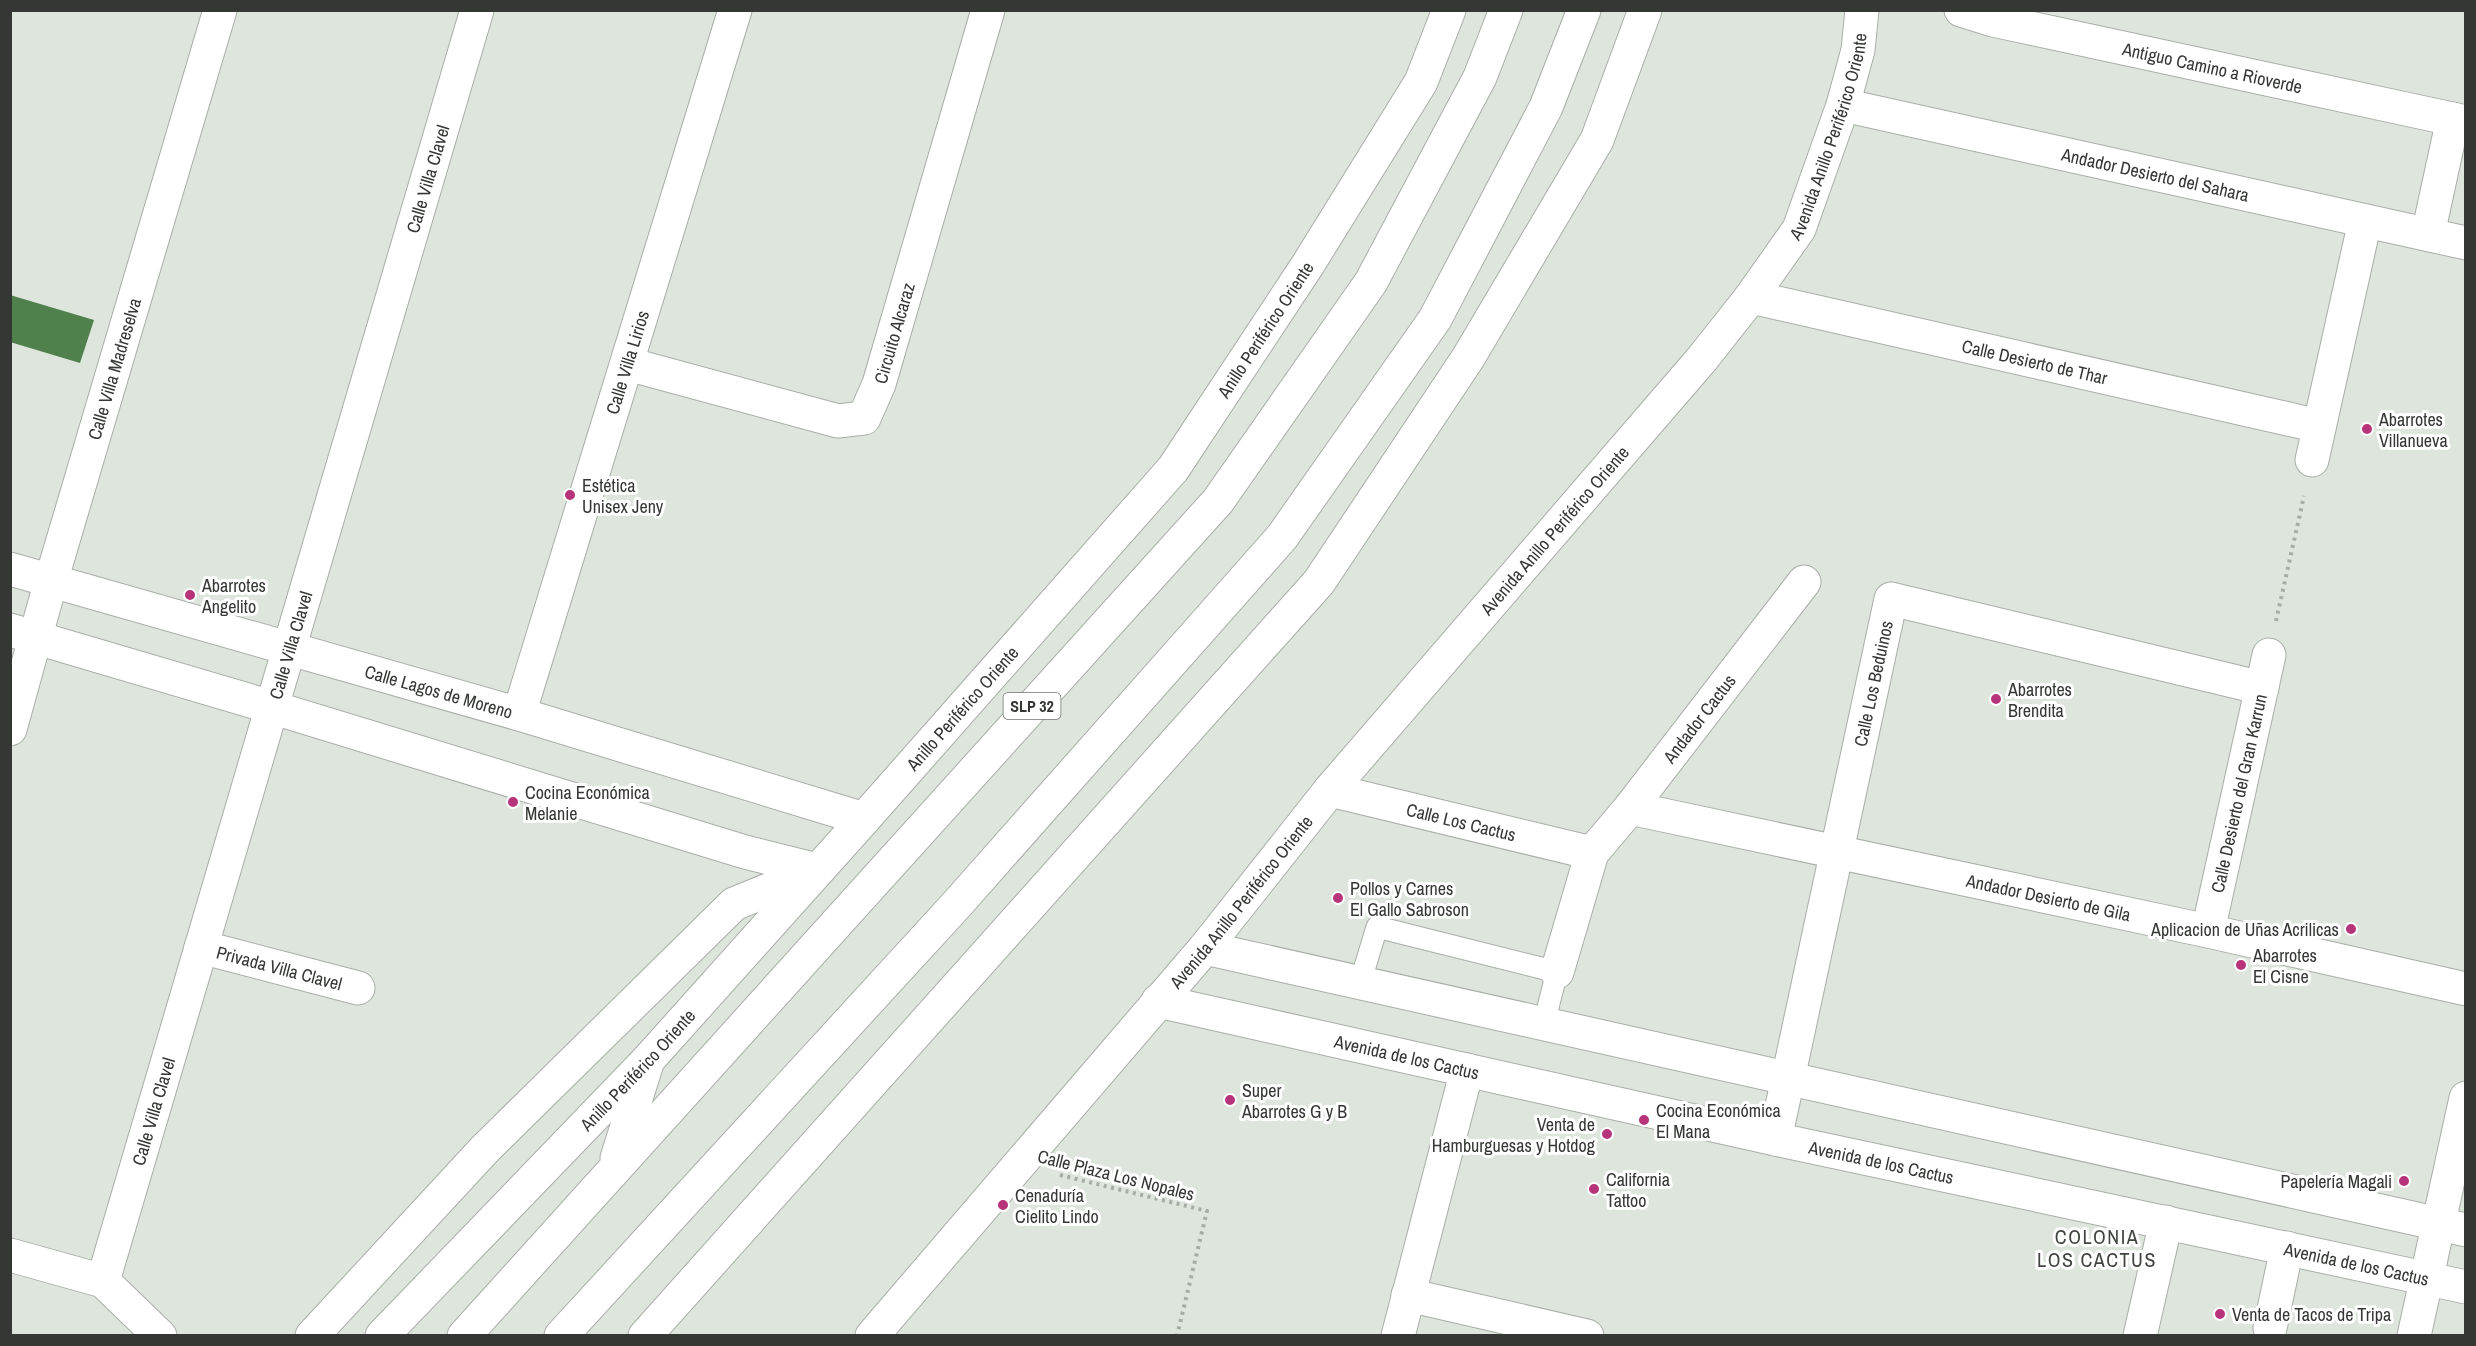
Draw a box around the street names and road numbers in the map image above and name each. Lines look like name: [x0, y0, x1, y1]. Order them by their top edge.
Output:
street label: Avenida Anillo Periférico Oriente: [1782, 32, 1872, 245]
street label: Antiguo Camino a Rioverde: [2119, 36, 2305, 99]
street label: Calle Villa Clavel: [400, 122, 455, 236]
street label: Andador Desierto del Sahara: [2058, 141, 2252, 207]
street label: Anillo Periférico Oriente: [1210, 256, 1319, 403]
street label: Circuito Alcaraz: [867, 279, 920, 387]
street label: Calle Villa Madreselva: [81, 295, 147, 443]
street label: Calle Villa Lirios: [599, 307, 655, 417]
street label: Calle Desierto de Thar: [1960, 333, 2110, 390]
street label: Avenida Anillo Periférico Oriente: [1474, 440, 1634, 621]
street label: Calle Villa Clavel: [262, 588, 318, 702]
street label: Calle Los Beduinos: [1847, 618, 1899, 749]
street label: Anillo Periférico Oriente: [899, 640, 1024, 776]
street label: Calle Lagos de Moreno: [362, 658, 516, 724]
street label: Andador Cactus: [1656, 669, 1741, 769]
street label: Calle Desierto del Gran Karrun: [2204, 692, 2273, 895]
road number: SLP 32: [1004, 693, 1060, 719]
street label: Calle Los Cactus: [1404, 796, 1518, 847]
street label: Avenida Anillo Periférico Oriente: [1163, 810, 1318, 994]
street label: Andador Desierto de Gila: [1963, 867, 2133, 927]
street label: Privada Villa Clavel: [214, 939, 345, 996]
street label: Anillo Periférico Oriente: [573, 1003, 701, 1137]
street label: Avenida de los Cactus: [1331, 1028, 1482, 1085]
street label: Calle Villa Clavel: [125, 1054, 181, 1168]
street label: Avenida de los Cactus: [1806, 1134, 1956, 1189]
street label: Calle Plaza Los Nopales: [1035, 1143, 1197, 1207]
street label: Avenida de los Cactus: [2281, 1236, 2431, 1291]

